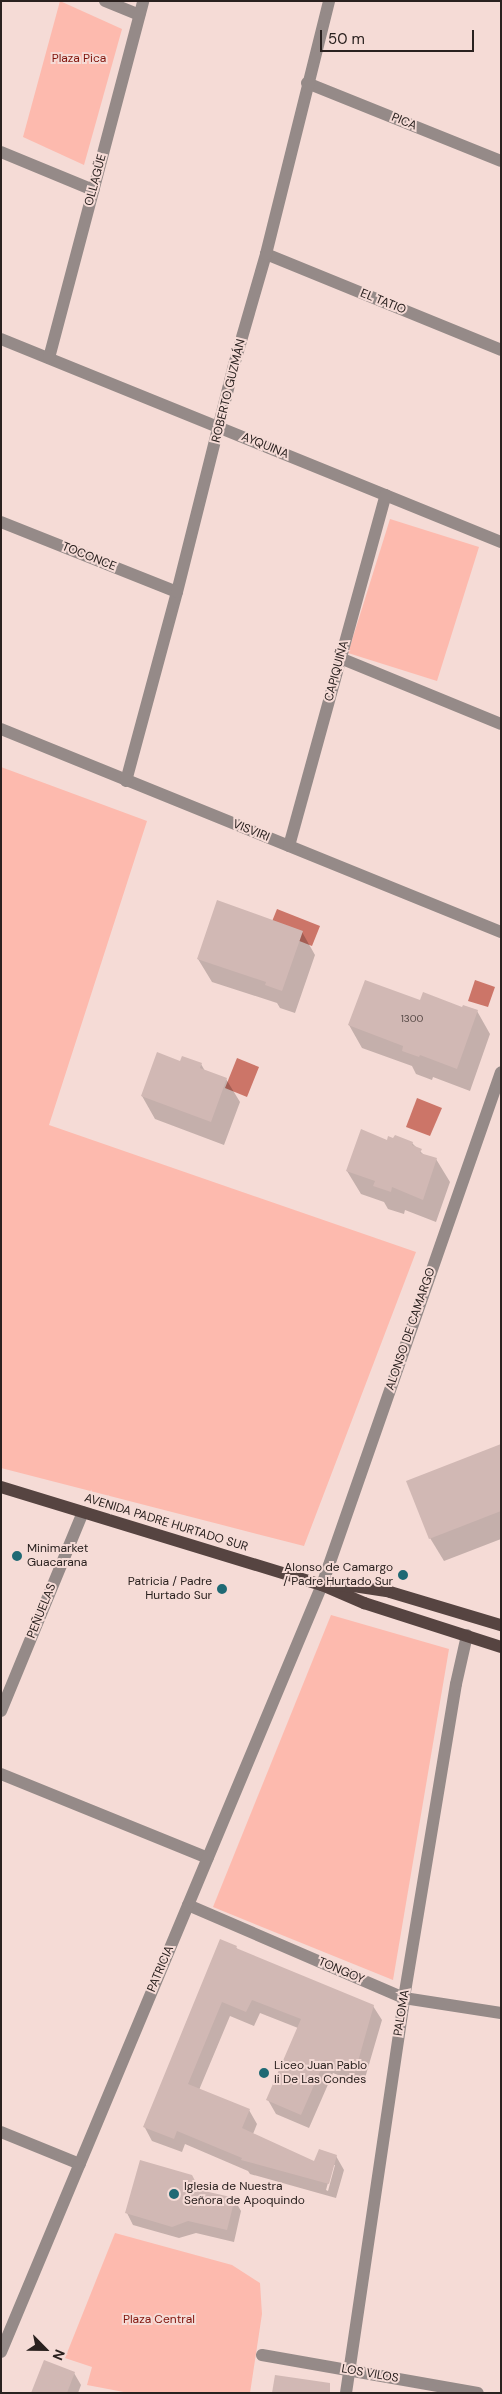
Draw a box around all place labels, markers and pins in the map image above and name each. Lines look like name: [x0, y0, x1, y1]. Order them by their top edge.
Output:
place label: Minimarket Guacarana: [27, 1542, 88, 1570]
marker: Minimarket Guacarana: [11, 1550, 23, 1562]
place label: Alonso de Camargo / Padre Hurtado Sur: [283, 1561, 393, 1589]
marker: Alonso de Camargo / Padre Hurtado Sur: [397, 1569, 409, 1581]
place label: Patricia / Padre Hurtado Sur: [128, 1575, 212, 1603]
marker: Patricia / Padre Hurtado Sur: [216, 1583, 228, 1595]
place label: Liceo Juan Pablo Ii De Las Condes: [274, 2059, 367, 2087]
marker: Liceo Juan Pablo Ii De Las Condes: [258, 2067, 270, 2079]
place label: Iglesia de Nuestra Señora de Apoquindo: [184, 2180, 305, 2208]
marker: Iglesia de Nuestra Señora de Apoquindo: [168, 2188, 180, 2200]

